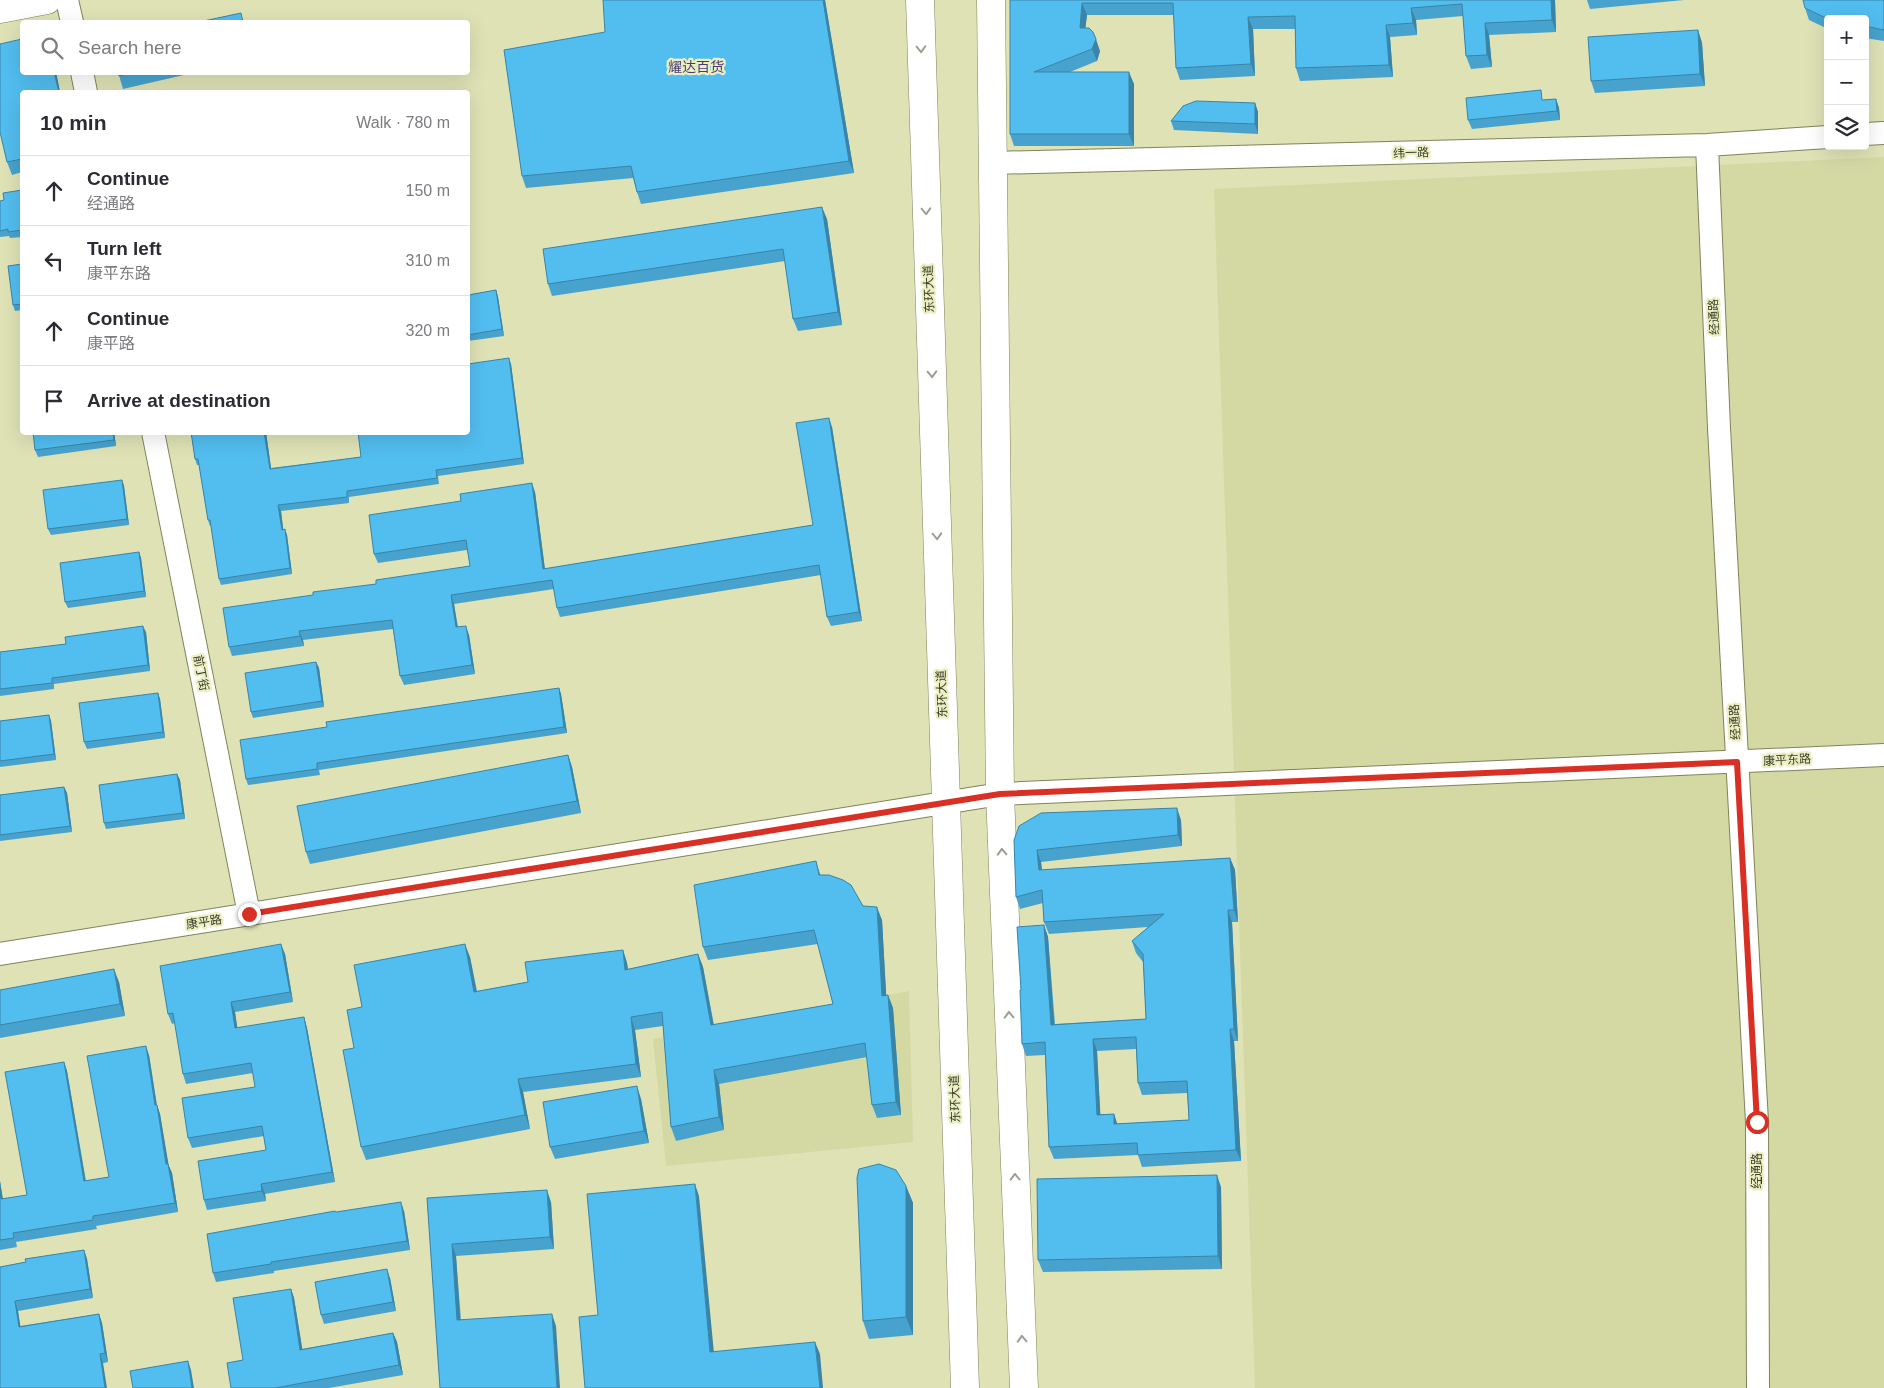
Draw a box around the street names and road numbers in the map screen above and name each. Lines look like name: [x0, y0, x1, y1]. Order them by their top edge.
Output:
street label: 纬一路: [1393, 145, 1429, 161]
street label: 东环大道: [921, 265, 937, 313]
street label: 经通路: [1706, 299, 1722, 335]
street label: 前丁街: [191, 654, 211, 692]
street label: 东环大道: [934, 670, 950, 718]
street label: 经通路: [1727, 704, 1743, 740]
street label: 康平东路: [1763, 752, 1811, 768]
street label: 康平路: [185, 912, 223, 932]
street label: 东环大道: [947, 1075, 963, 1123]
street label: 经通路: [1750, 1153, 1764, 1189]

